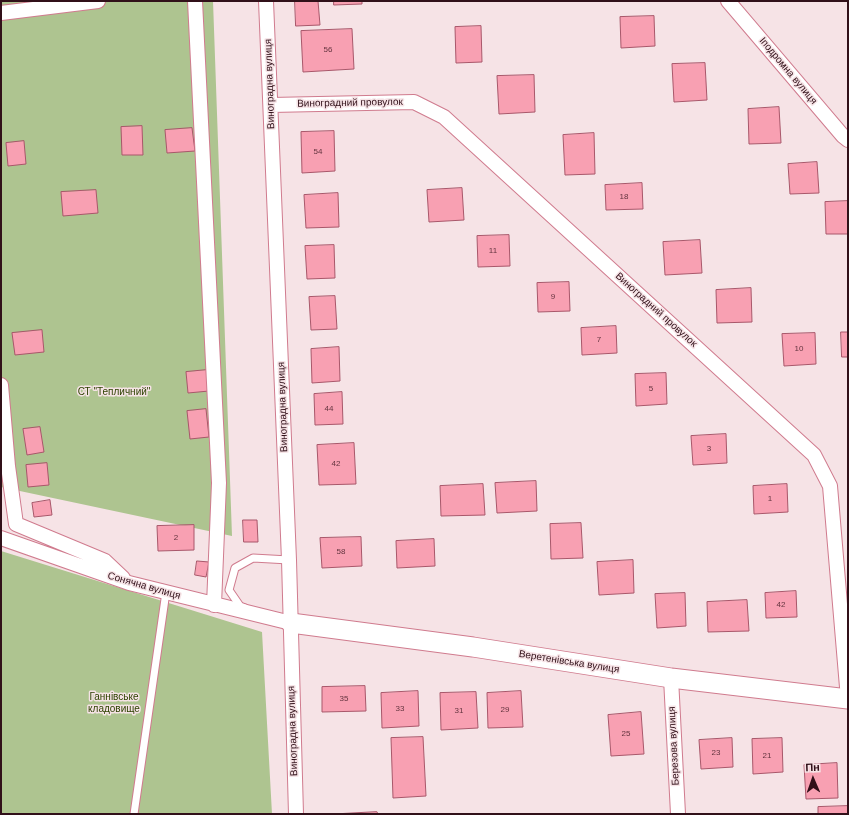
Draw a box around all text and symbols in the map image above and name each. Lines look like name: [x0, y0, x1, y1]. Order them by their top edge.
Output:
street label: Іподромна вулиця: [757, 35, 819, 107]
street label: Виноградна вулиця: [262, 39, 278, 129]
house number: 56: [324, 45, 332, 55]
street label: Виноградний провулок: [297, 96, 403, 110]
house number: 54: [314, 147, 322, 157]
house number: 18: [620, 192, 628, 202]
house number: 11: [489, 246, 497, 256]
street label: Виноградний провулок: [613, 270, 699, 350]
house number: 9: [551, 292, 555, 302]
house number: 7: [597, 335, 601, 345]
house number: 10: [795, 344, 803, 354]
street label: Виноградна вулиця: [275, 362, 291, 452]
house number: 5: [649, 384, 653, 394]
park label: СТ "Тепличний": [78, 386, 150, 398]
house number: 44: [325, 404, 333, 414]
house number: 3: [707, 444, 711, 454]
house number: 42: [332, 459, 340, 469]
house number: 1: [768, 494, 772, 504]
house number: 2: [174, 533, 178, 543]
house number: 58: [337, 547, 345, 557]
street label: Сонячна вулиця: [106, 570, 182, 602]
house number: 42: [777, 600, 785, 610]
street label: Веретенівська вулиця: [518, 648, 620, 676]
street label: Виноградна вулиця: [285, 686, 301, 776]
park label: Ганнівське кладовище: [88, 691, 140, 714]
house number: 35: [340, 694, 348, 704]
house number: 33: [396, 704, 404, 714]
house number: 29: [501, 705, 509, 715]
house number: 31: [455, 706, 463, 716]
street label: Березова вулиця: [666, 706, 682, 786]
house number: 25: [622, 729, 630, 739]
house number: 23: [712, 748, 720, 758]
house number: 21: [763, 751, 771, 761]
north arrow: [793, 759, 833, 799]
text: Пн: [805, 761, 820, 773]

